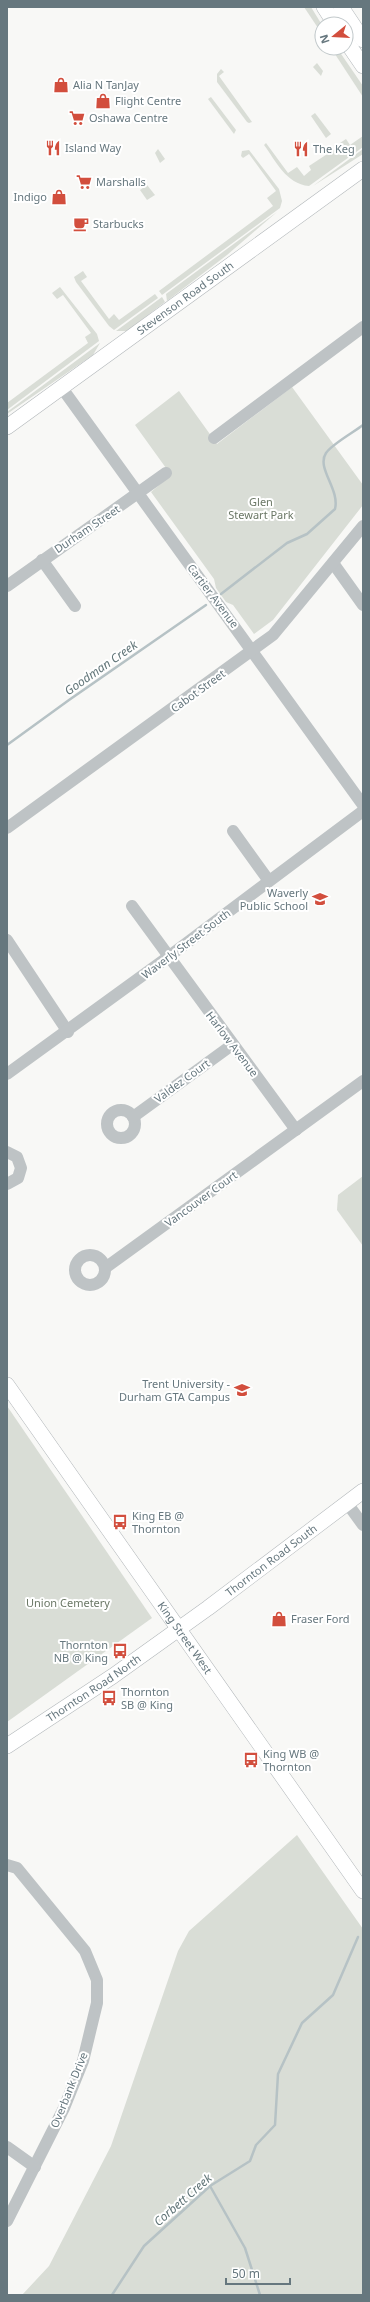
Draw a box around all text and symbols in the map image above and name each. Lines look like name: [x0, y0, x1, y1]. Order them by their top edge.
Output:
north arrow: [314, 16, 354, 56]
text: N: [315, 33, 333, 46]
shop icon: Alia N TanJay: [52, 76, 70, 94]
place label: Alia N TanJay: [73, 77, 139, 92]
shop icon: Flight Centre: [94, 92, 112, 110]
place label: Flight Centre: [115, 93, 181, 108]
supermarket icon: Oshawa Centre: [68, 109, 86, 127]
place label: Oshawa Centre: [89, 110, 168, 125]
restaurant icon: Island Way: [44, 139, 62, 157]
place label: Island Way: [65, 140, 122, 155]
restaurant icon: The Keg: [292, 140, 310, 158]
place label: The Keg: [313, 141, 355, 156]
supermarket icon: Marshalls: [75, 173, 93, 191]
place label: Marshalls: [96, 174, 146, 189]
shop icon: Indigo: [50, 188, 68, 206]
place label: Indigo: [13, 189, 47, 204]
cafe icon: Starbucks: [72, 215, 90, 233]
place label: Starbucks: [93, 216, 144, 231]
street label: Stevenson Road South: [134, 257, 236, 338]
park label: Glen Stewart Park: [228, 494, 294, 522]
street label: Durham Street: [51, 501, 123, 556]
street label: Cartier Avenue: [184, 561, 242, 631]
water label: Goodman Creek: [61, 636, 141, 699]
street label: Cabot Street: [167, 666, 228, 715]
place label: Waverly Public School: [240, 885, 308, 913]
school or university icon: Waverly Public School: [311, 890, 329, 908]
street label: Waverly Street South: [138, 905, 233, 982]
street label: Harlow Avenue: [203, 1008, 262, 1079]
street label: Valdez Court: [151, 1055, 213, 1106]
street label: Vancouver Court: [161, 1167, 240, 1230]
place label: Trent University - Durham GTA Campus: [119, 1376, 230, 1404]
school or university icon: Trent University - Durham GTA Campus: [233, 1381, 251, 1399]
place label: King EB @ Thornton: [132, 1508, 184, 1536]
bus stop icon: King EB @ Thornton: [111, 1513, 129, 1531]
street label: Thornton Road South: [222, 1521, 320, 1599]
park label: Union Cemetery: [26, 1595, 110, 1610]
street label: King Street West: [155, 1598, 216, 1677]
shop icon: Fraser Ford: [270, 1610, 288, 1628]
place label: Fraser Ford: [291, 1611, 350, 1626]
place label: Thornton NB @ King: [54, 1637, 108, 1665]
bus stop icon: Thornton NB @ King: [111, 1642, 129, 1660]
street label: Thornton Road North: [43, 1651, 143, 1725]
place label: Thornton SB @ King: [121, 1684, 173, 1712]
bus stop icon: Thornton SB @ King: [100, 1689, 118, 1707]
place label: King WB @ Thornton: [263, 1746, 319, 1774]
bus stop icon: King WB @ Thornton: [242, 1751, 260, 1769]
street label: Overbank Drive: [46, 2050, 91, 2130]
water label: Corbett Creek: [150, 2169, 216, 2230]
scale bar: [226, 2260, 290, 2286]
text: 50 m: [232, 2265, 260, 2282]

